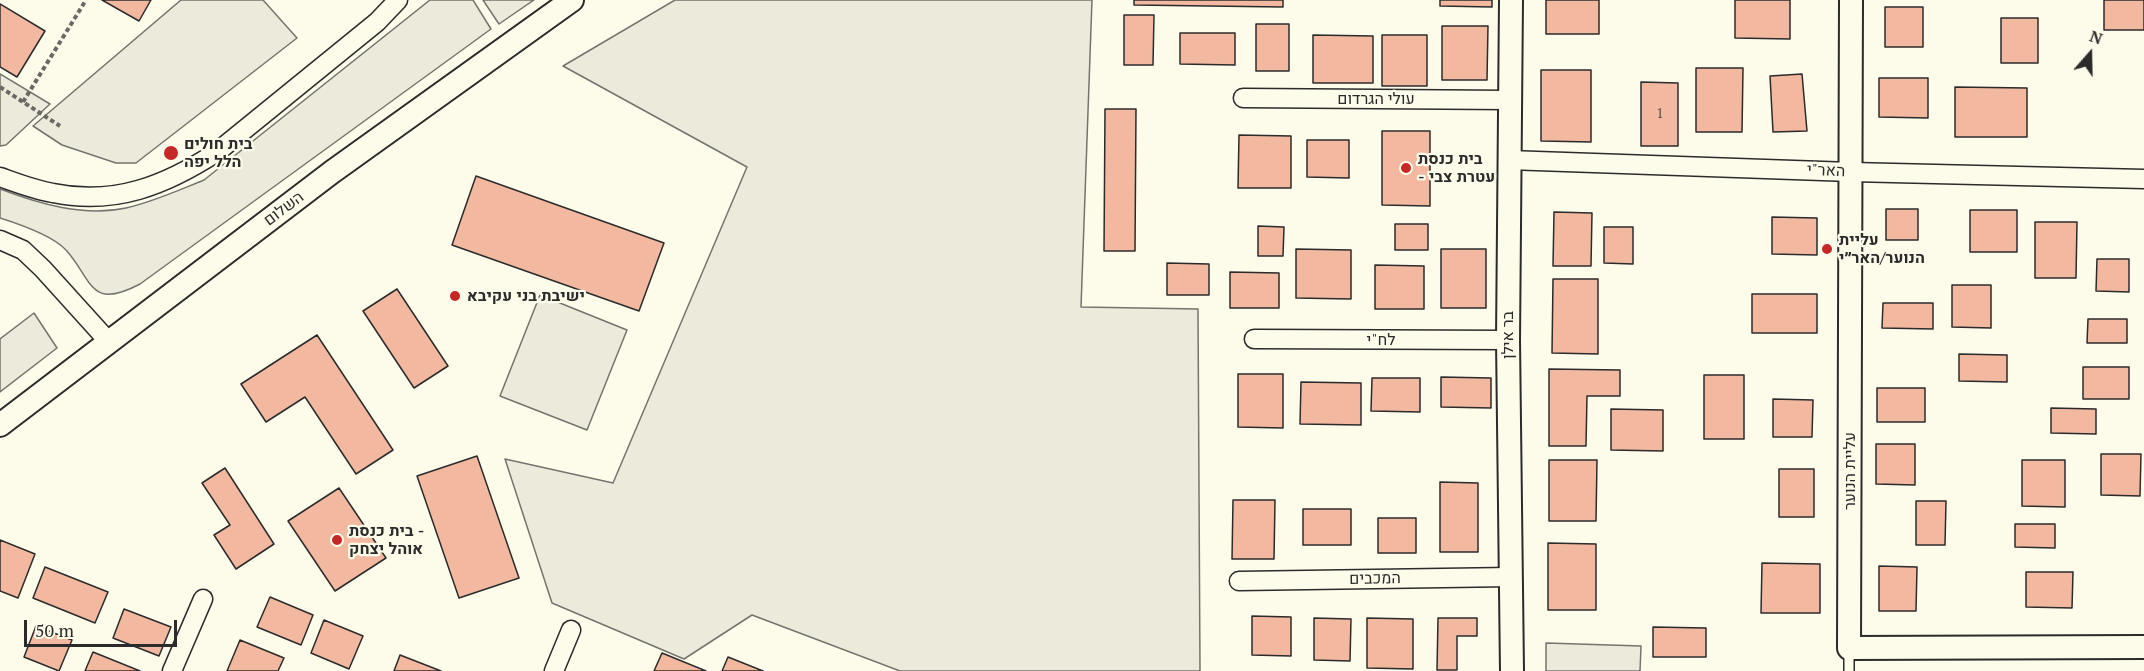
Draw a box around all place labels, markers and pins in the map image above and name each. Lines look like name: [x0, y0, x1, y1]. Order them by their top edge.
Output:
place label: בית חולים הלל יפה: [184, 134, 253, 172]
marker: בית חולים הלל יפה: [162, 144, 180, 162]
place label: בית כנסת - עטרת צבי: [1418, 149, 1495, 187]
marker: בית כנסת - עטרת צבי: [1399, 161, 1413, 175]
place label: עליית הנוער/האר״י: [1839, 230, 1925, 268]
marker: עליית הנוער/האר״י: [1820, 242, 1834, 256]
place label: ישיבת בני עקיבא: [467, 286, 585, 306]
marker: ישיבת בני עקיבא: [448, 289, 462, 303]
place label: בית כנסת - אוהל יצחק: [349, 521, 424, 559]
marker: בית כנסת - אוהל יצחק: [330, 533, 344, 547]

